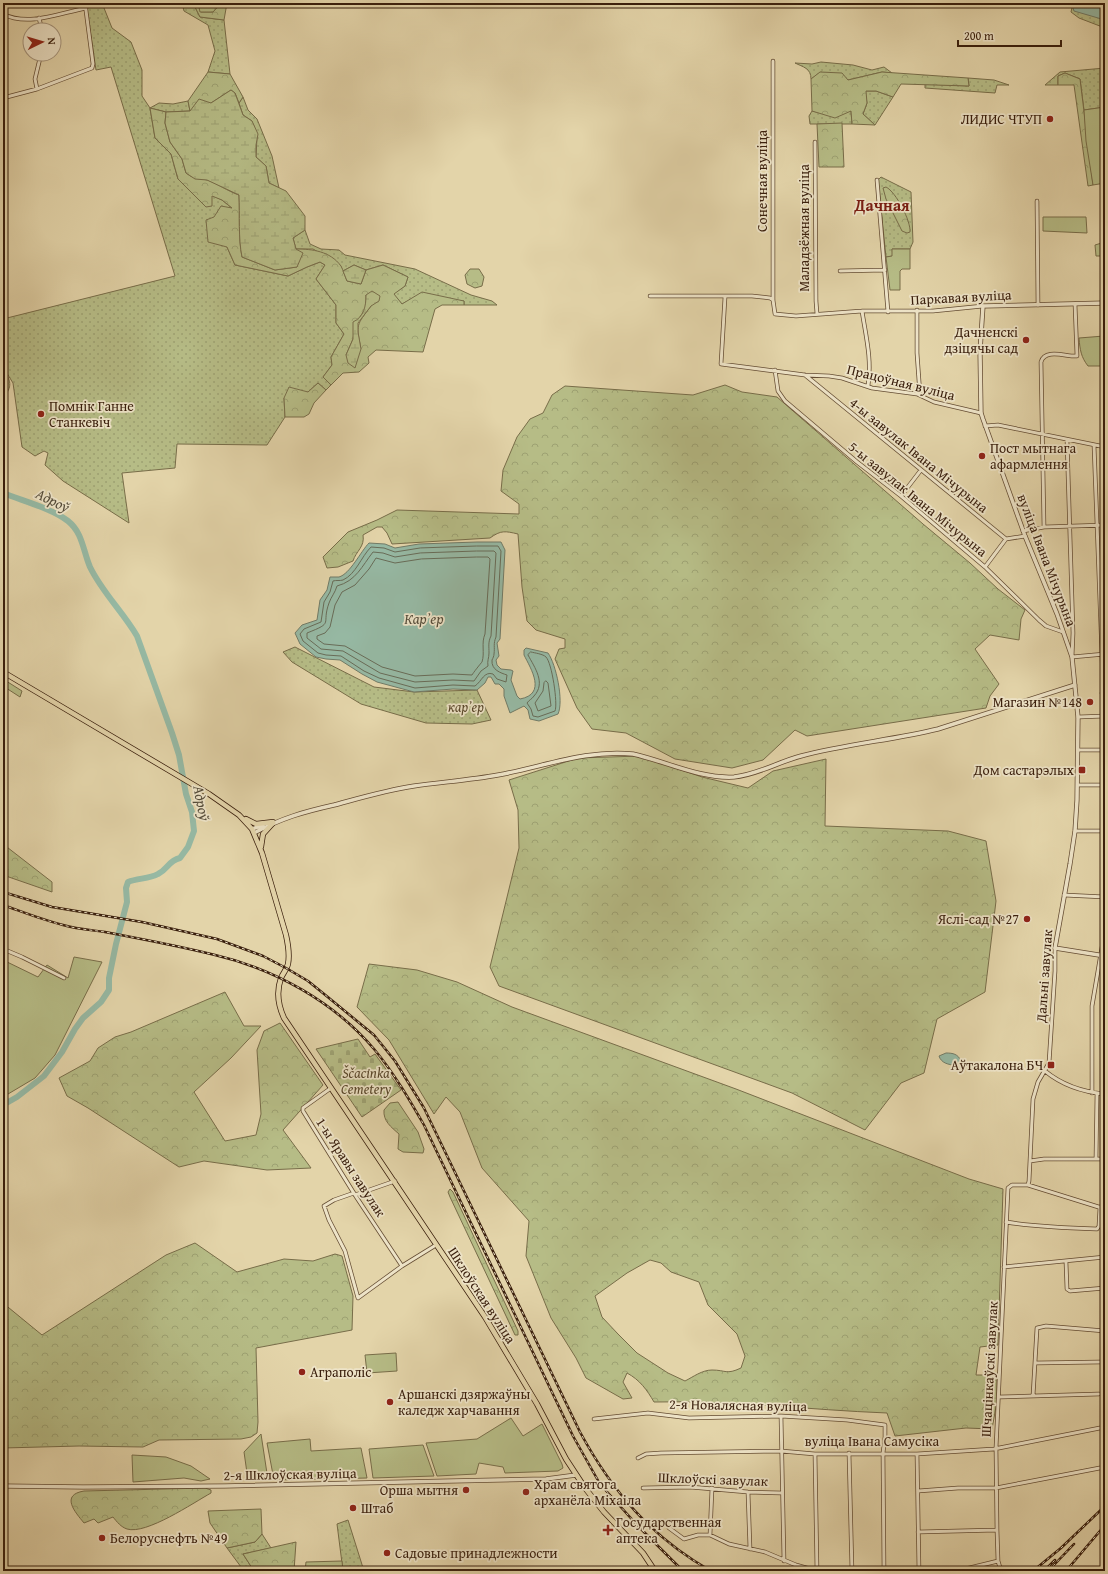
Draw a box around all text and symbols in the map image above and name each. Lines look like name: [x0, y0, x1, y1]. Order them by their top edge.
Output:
north arrow: [22, 22, 62, 62]
scale bar: [958, 22, 1061, 48]
text: 200 m: [964, 27, 994, 44]
text: N: [44, 37, 60, 46]
place label: ЛИДИС ЧТУП: [961, 109, 1042, 129]
marker: ЛИДИС ЧТУП: [1045, 114, 1055, 124]
street label: Сонечная вуліца: [752, 130, 772, 232]
street label: Маладзёжная вуліца: [794, 164, 814, 292]
district label: Дачная: [853, 193, 910, 217]
street label: Паркавая вуліца: [910, 284, 1012, 310]
place label: Дачненскі дзіцячы сад: [944, 322, 1018, 358]
marker: Дачненскі дзіцячы сад: [1021, 335, 1031, 345]
street label: Працоўная вуліца: [845, 359, 957, 405]
street label: 4-ы завулак Івана Мічурына: [845, 393, 993, 518]
place label: Помнік Ганне Станкевіч: [49, 396, 134, 432]
marker: Помнік Ганне Станкевіч: [36, 409, 46, 419]
street label: 5-ы завулак Івана Мічурына: [844, 437, 992, 562]
place label: Пост мытнага афармлення: [990, 438, 1076, 474]
marker: Пост мытнага афармлення: [977, 451, 987, 461]
water label: Адроў: [32, 482, 74, 517]
street label: вуліца Івана Мічурына: [1012, 491, 1082, 630]
water label: Карʼер: [404, 608, 444, 629]
place label: Магазин №148: [993, 692, 1082, 712]
park label: карʼер: [448, 697, 484, 717]
marker: Магазин №148: [1085, 697, 1095, 707]
place label: Дом састарэлых: [973, 760, 1075, 780]
marker: Дом састарэлых: [1077, 765, 1087, 775]
water label: Адроў: [188, 783, 216, 823]
place label: Яслі-сад №27: [937, 909, 1019, 929]
marker: Яслі-сад №27: [1022, 914, 1032, 924]
street label: Дальні завулак: [1031, 928, 1057, 1024]
place label: Аўтакалона БЧ: [951, 1055, 1043, 1075]
marker: Аўтакалона БЧ: [1046, 1060, 1056, 1070]
park label: Ščacinka Cemetery: [341, 1063, 392, 1099]
street label: 1-ы Яравы завулак: [311, 1113, 391, 1221]
street label: Шклоўская вуліца: [443, 1243, 521, 1348]
street label: Шчацінкаўскі завулак: [975, 1300, 1003, 1437]
place label: Аграполіс: [310, 1362, 372, 1382]
marker: Аграполіс: [297, 1367, 307, 1377]
place label: Аршанскі дзяржаўны каледж харчавання: [398, 1384, 530, 1420]
street label: 2-я Новалясная вуліца: [669, 1394, 807, 1416]
marker: Аршанскі дзяржаўны каледж харчавання: [385, 1397, 395, 1407]
street label: вуліца Івана Самусіка: [805, 1431, 940, 1451]
street label: 2-я Шклоўская вуліца: [223, 1463, 357, 1485]
street label: Шклоўскі завулак: [658, 1467, 769, 1491]
place label: Храм святога арханёла Міхаіла: [534, 1474, 642, 1510]
place label: Орша мытня: [380, 1480, 458, 1500]
marker: Орша мытня: [461, 1485, 471, 1495]
marker: Храм святога арханёла Міхаіла: [521, 1487, 531, 1497]
place label: Штаб: [361, 1498, 393, 1518]
marker: Штаб: [348, 1503, 358, 1513]
place label: Государственная аптека: [616, 1512, 721, 1548]
marker: Государственная аптека: [603, 1525, 613, 1535]
place label: Белоруснефть №49: [110, 1528, 228, 1548]
marker: Белоруснефть №49: [97, 1533, 107, 1543]
place label: Садовые принадлежности: [395, 1543, 558, 1563]
marker: Садовые принадлежности: [382, 1548, 392, 1558]

